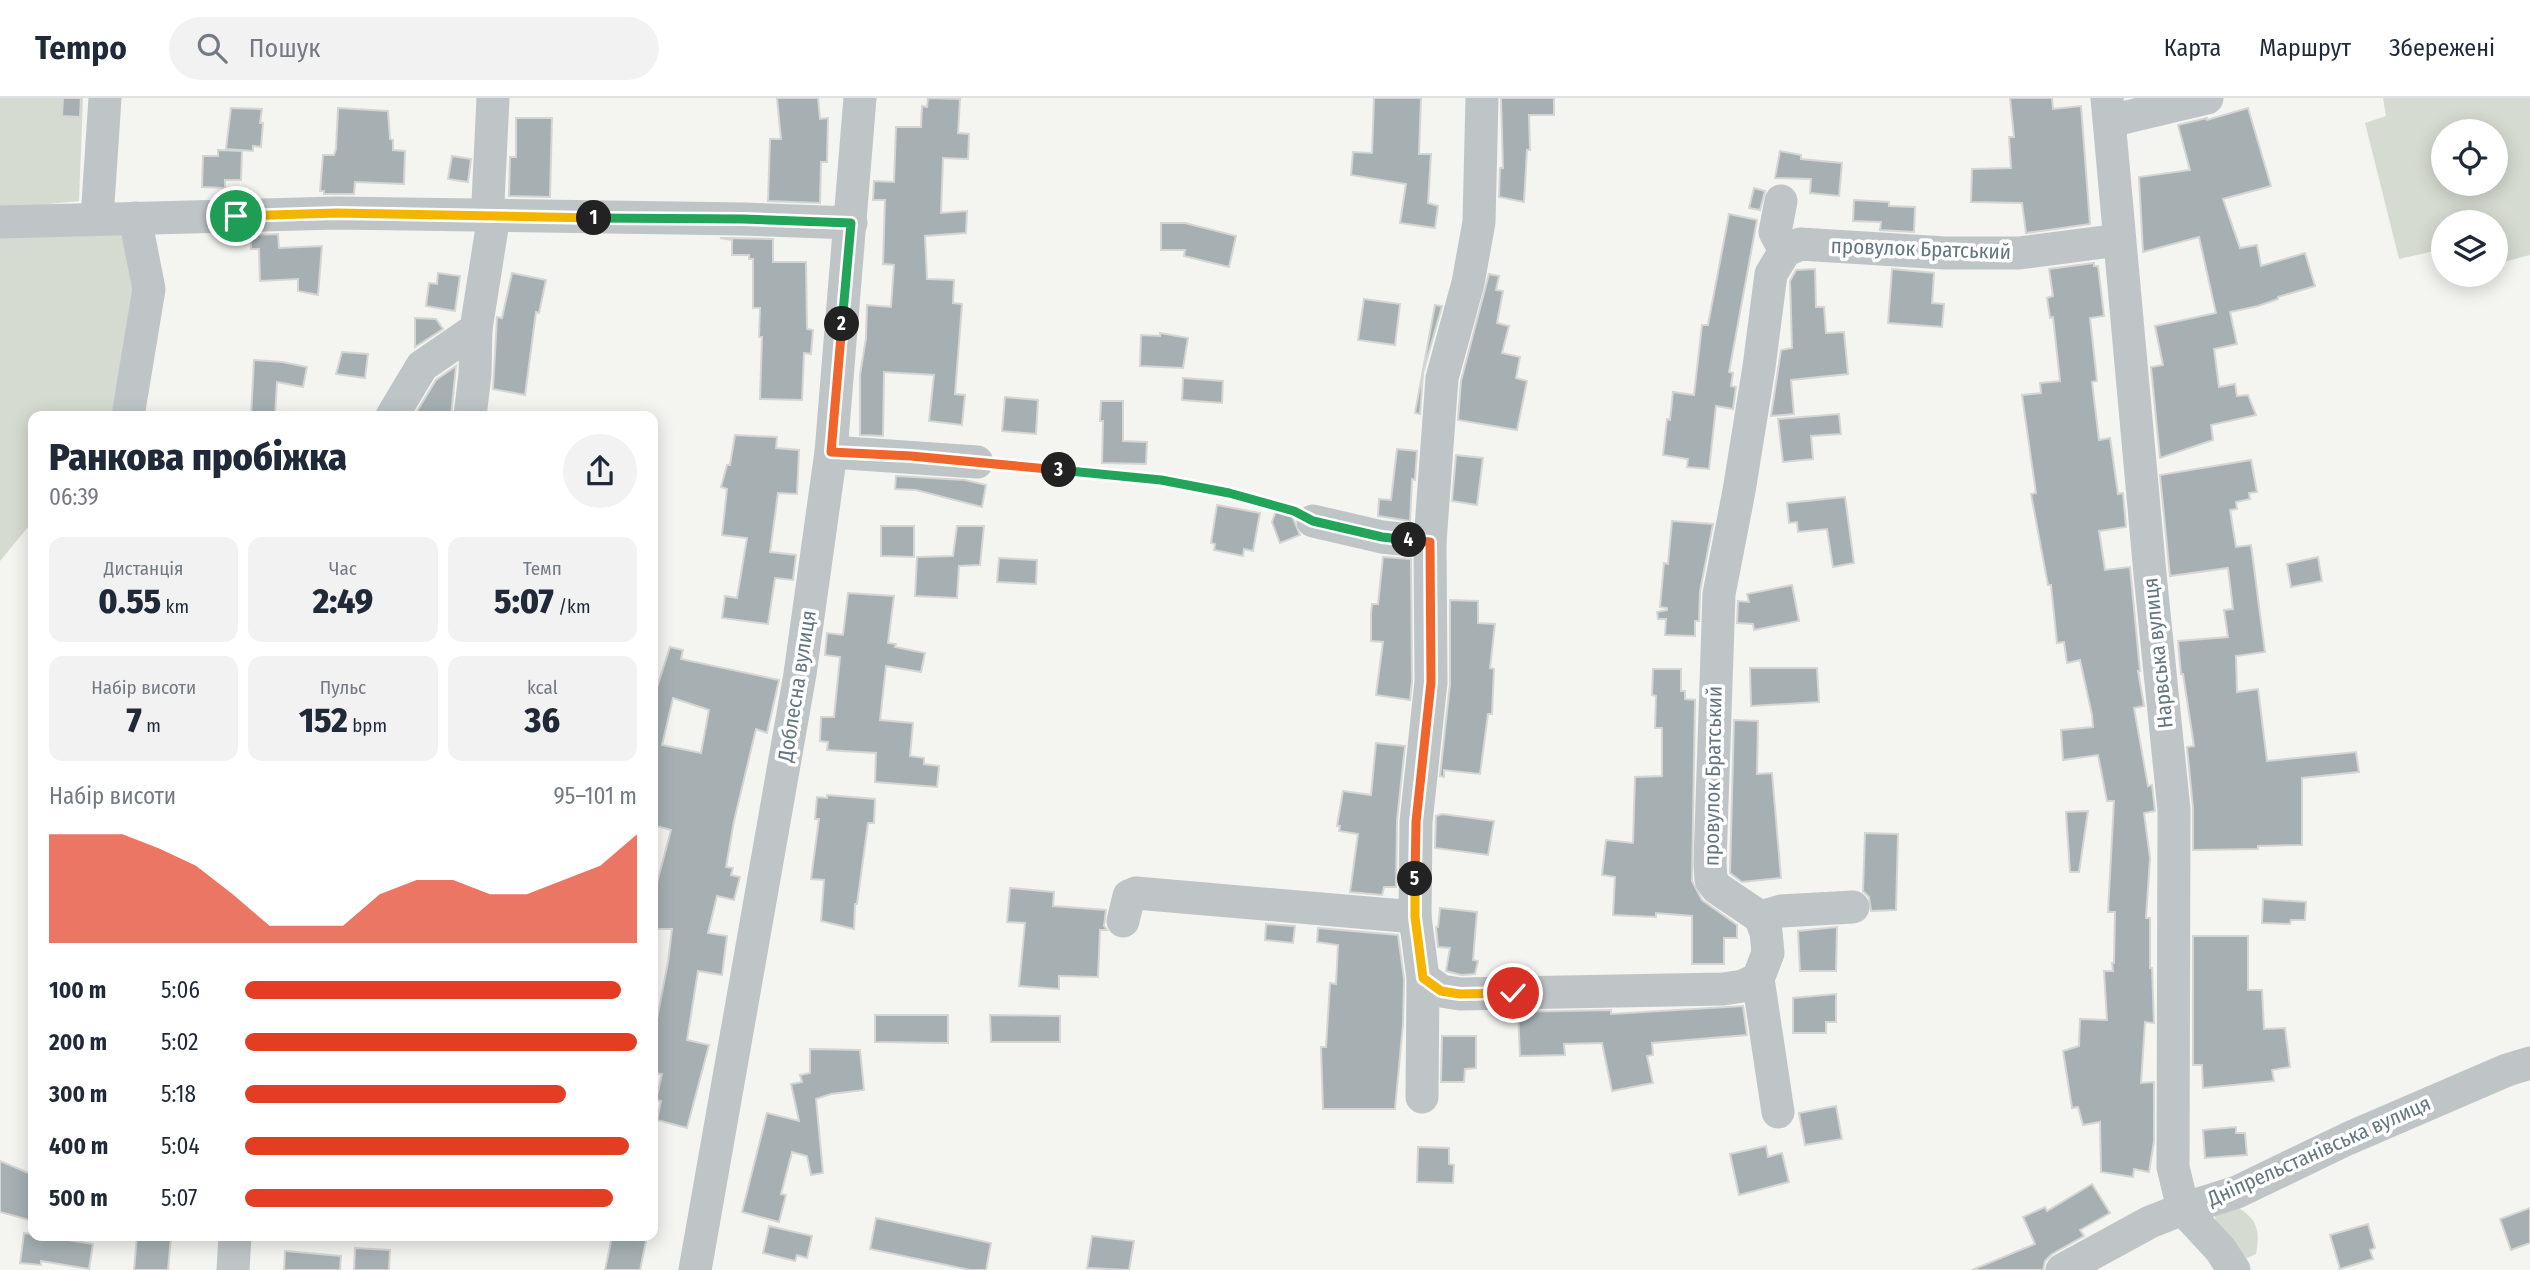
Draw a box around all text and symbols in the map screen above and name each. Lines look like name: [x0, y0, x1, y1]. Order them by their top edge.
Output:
search box: [169, 17, 659, 80]
text: Tempo: [35, 28, 127, 68]
icon: search: [193, 29, 231, 67]
text: Пошук: [249, 33, 321, 64]
text: Карта: [2164, 34, 2221, 62]
text: Маршрут: [2259, 34, 2351, 62]
text: Збережені: [2389, 34, 2495, 62]
map controls: [2431, 119, 2508, 287]
button: locate: [2431, 119, 2508, 196]
pin: [206, 186, 266, 246]
icon: arrive: [217, 197, 255, 235]
pin: 1: [576, 200, 612, 236]
text: 1: [589, 206, 598, 229]
button: layers: [2431, 210, 2508, 287]
street label: провулок Братський: [1830, 233, 2012, 265]
pin: 2: [824, 306, 860, 342]
text: 2: [837, 312, 846, 335]
text: Ранкова пробіжка: [49, 434, 347, 480]
button: share: [563, 434, 637, 508]
pin: 3: [1042, 452, 1076, 488]
text: 3: [1054, 458, 1063, 481]
text: 06:39: [49, 483, 99, 511]
pin: 4: [1392, 522, 1426, 558]
text: 4: [1404, 528, 1413, 551]
text: Дистанція: [104, 557, 183, 580]
text: Час: [329, 557, 357, 580]
text: Темп: [523, 557, 562, 580]
street label: Нарвська вулиця: [2137, 576, 2179, 730]
text: 0.55: [98, 580, 161, 622]
text: 2:49: [313, 580, 373, 622]
text: 5:07: [494, 580, 554, 622]
text: km: [161, 595, 189, 618]
text: /km: [554, 595, 591, 618]
street label: Доблесна вулиця: [772, 608, 822, 765]
text: Набір висоти: [91, 676, 196, 699]
text: Пульс: [320, 676, 366, 699]
text: kcal: [527, 676, 558, 699]
street label: провулок Братський: [1698, 686, 1728, 866]
text: 7: [127, 699, 142, 741]
text: 152: [299, 699, 348, 741]
text: 36: [525, 699, 560, 741]
text: m: [142, 714, 161, 737]
text: bpm: [348, 714, 387, 737]
text: Набір висоти: [49, 782, 176, 810]
text: 95–101 m: [554, 782, 637, 810]
pin: 5: [1398, 862, 1432, 896]
text: 5: [1410, 867, 1419, 890]
pin: [1483, 963, 1543, 1023]
icon: check: [1494, 974, 1532, 1012]
text: 100 m: [49, 976, 106, 1004]
text: 5:06: [161, 976, 200, 1004]
text: 200 m: [49, 1028, 107, 1056]
text: 5:02: [161, 1028, 198, 1056]
text: 300 m: [49, 1080, 107, 1108]
text: 5:18: [161, 1080, 196, 1108]
street label: Дніпрельстанівська вулиця: [2202, 1090, 2435, 1212]
text: 400 m: [49, 1132, 108, 1160]
text: 5:04: [161, 1132, 200, 1160]
text: 500 m: [49, 1184, 108, 1212]
text: 5:07: [161, 1184, 197, 1212]

